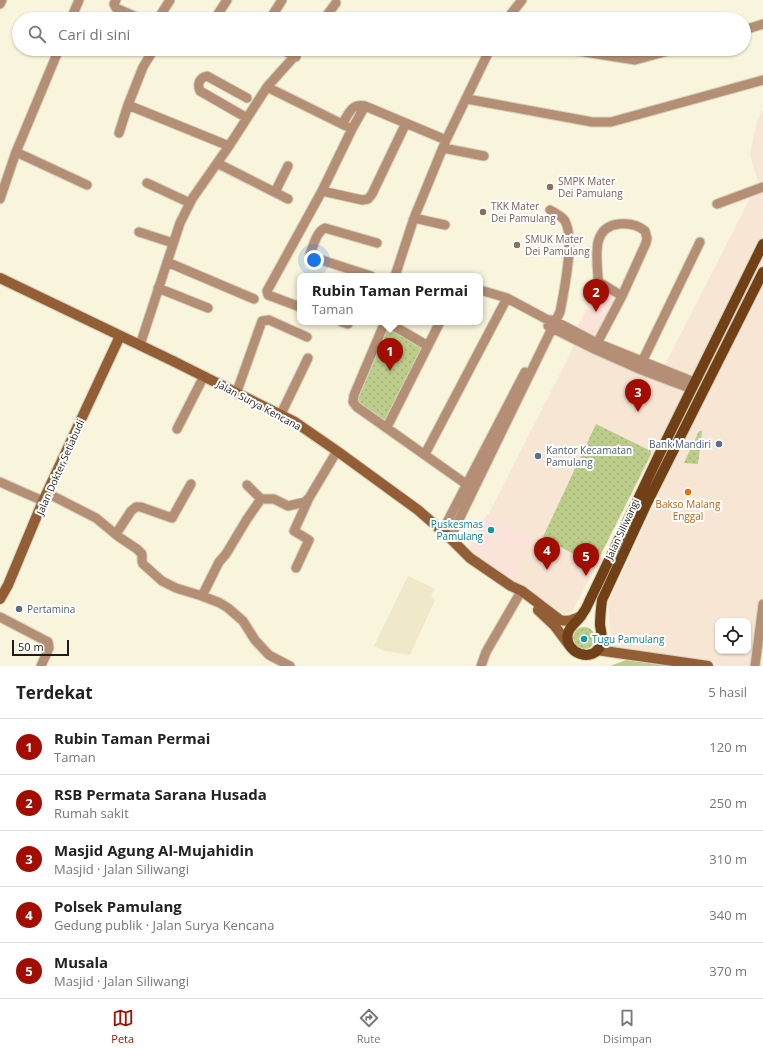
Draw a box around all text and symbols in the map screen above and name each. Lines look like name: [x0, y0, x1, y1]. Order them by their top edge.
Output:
search box: [12, 12, 751, 56]
icon: search: [26, 23, 48, 45]
text: Cari di sini: [58, 24, 130, 44]
place label: SMPK Mater Dei Pamulang: [558, 174, 623, 200]
marker: SMPK Mater Dei Pamulang: [545, 182, 555, 192]
place label: TKK Mater Dei Pamulang: [491, 199, 556, 225]
marker: TKK Mater Dei Pamulang: [478, 207, 488, 217]
place label: SMUK Mater Dei Pamulang: [525, 232, 590, 258]
marker: SMUK Mater Dei Pamulang: [512, 240, 522, 250]
your location: [304, 250, 324, 270]
popup: [297, 273, 483, 325]
pin: 2: [583, 279, 609, 312]
text: Rubin Taman Permai: [312, 280, 468, 300]
text: Taman: [312, 300, 353, 318]
pin: 1: [377, 338, 403, 371]
street label: Jalan Surya Kencana: [213, 376, 304, 433]
pin: 3: [625, 379, 651, 412]
street label: Jalan Dokter Setiabudi: [32, 417, 87, 518]
place label: Bank Mandiri: [649, 437, 711, 451]
marker: Bank Mandiri: [714, 439, 724, 449]
place label: Kantor Kecamatan Pamulang: [546, 443, 632, 469]
marker: Kantor Kecamatan Pamulang: [533, 451, 543, 461]
marker: Bakso Malang Enggal: [683, 487, 693, 497]
street label: Jalan Siliwangi: [601, 496, 642, 563]
place label: Bakso Malang Enggal: [656, 497, 721, 523]
place label: Puskesmas Pamulang: [431, 517, 484, 543]
marker: Puskesmas Pamulang: [486, 525, 496, 535]
pin: 4: [534, 537, 560, 570]
pin: 5: [573, 543, 599, 576]
place label: Pertamina: [27, 602, 75, 616]
marker: Pertamina: [14, 604, 24, 614]
map controls: [715, 618, 751, 654]
button: locate: [715, 618, 751, 654]
place label: Tugu Pamulang: [592, 632, 665, 646]
marker: Tugu Pamulang: [579, 634, 589, 644]
scale bar: [12, 638, 69, 657]
text: 50 m: [18, 639, 44, 654]
text: Terdekat: [16, 681, 93, 704]
text: 5 hasil: [708, 683, 747, 701]
text: Rubin Taman Permai: [54, 728, 210, 748]
text: 1: [25, 738, 33, 756]
text: 120 m: [709, 738, 747, 756]
text: Taman: [54, 748, 96, 766]
text: RSB Permata Sarana Husada: [54, 784, 267, 804]
text: 2: [25, 794, 33, 812]
text: 250 m: [709, 794, 747, 812]
text: Rumah sakit: [54, 804, 129, 822]
text: Masjid Agung Al-Mujahidin: [54, 840, 254, 860]
text: 3: [25, 850, 33, 868]
text: 310 m: [709, 850, 747, 868]
text: Masjid · Jalan Siliwangi: [54, 860, 189, 878]
text: Polsek Pamulang: [54, 896, 182, 916]
text: 4: [25, 906, 33, 924]
text: 340 m: [709, 906, 747, 924]
text: Gedung publik · Jalan Surya Kencana: [54, 916, 275, 934]
text: Musala: [54, 952, 108, 972]
text: 5: [25, 962, 33, 980]
text: 370 m: [709, 962, 747, 980]
text: Masjid · Jalan Siliwangi: [54, 972, 189, 990]
tab: Peta: [111, 1007, 134, 1046]
tab: Rute: [357, 1007, 380, 1046]
tab: Disimpan: [603, 1007, 652, 1046]

